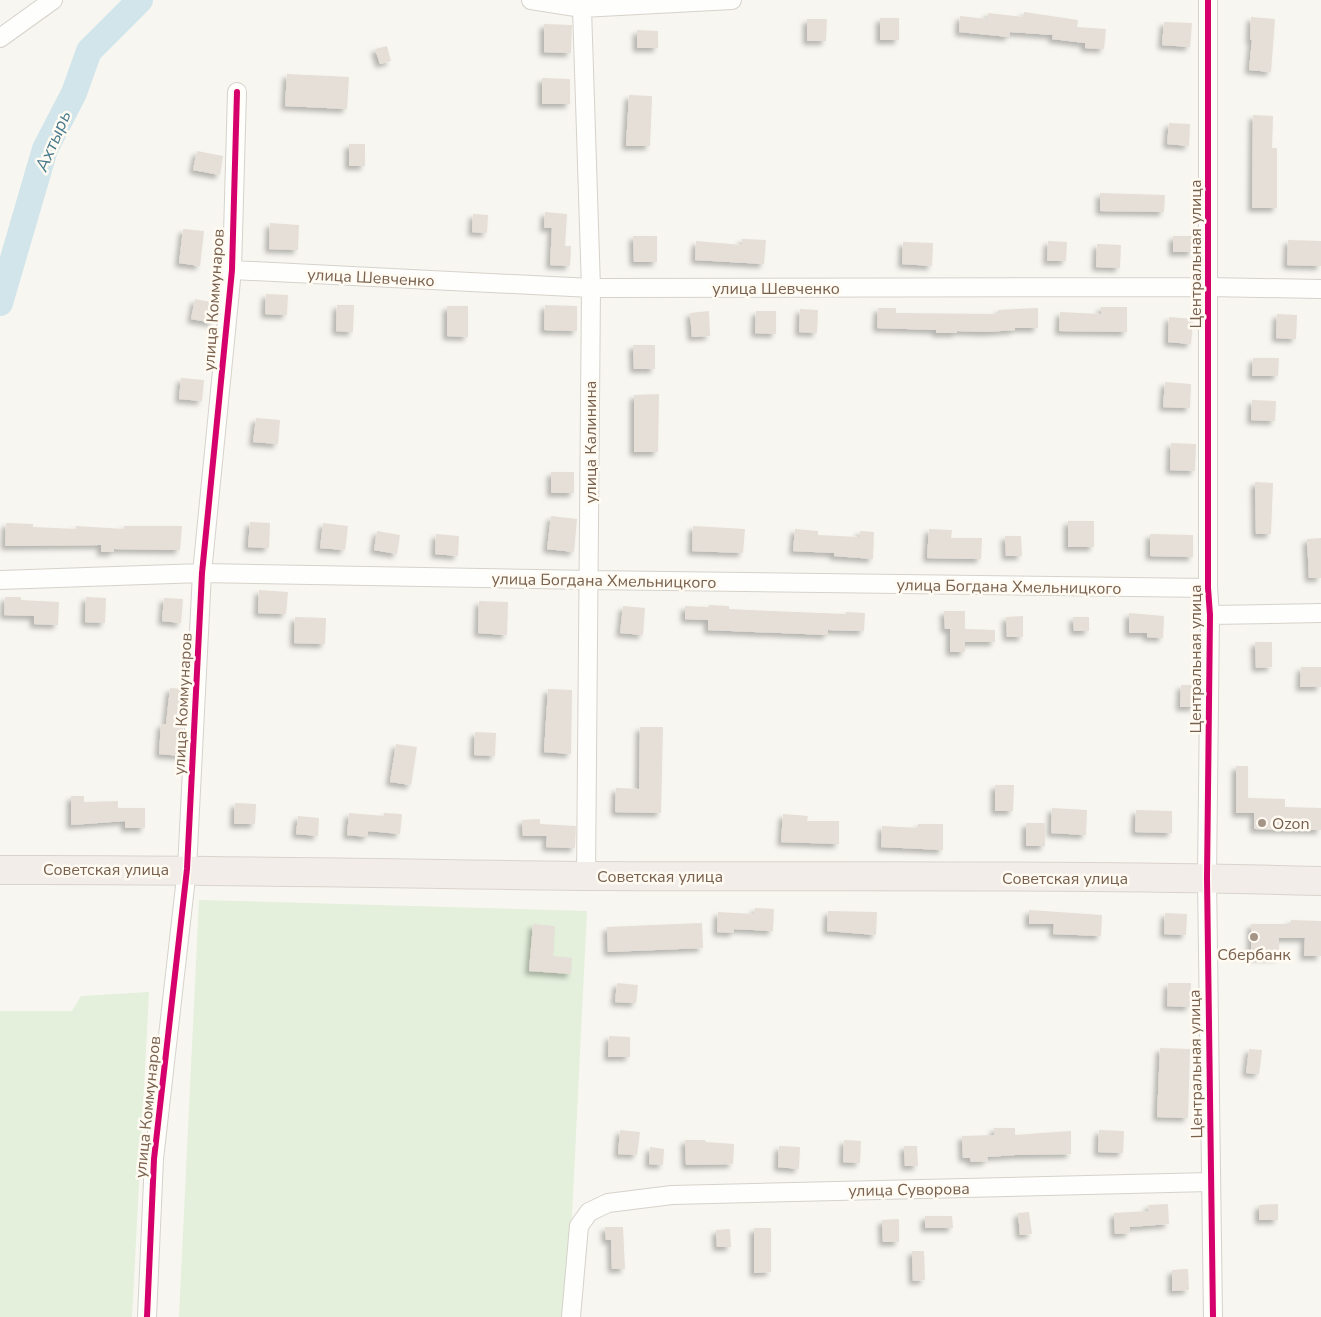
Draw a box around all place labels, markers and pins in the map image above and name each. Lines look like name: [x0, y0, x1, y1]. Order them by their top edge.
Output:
place label: Ozon: [1272, 813, 1310, 835]
marker: Ozon: [1256, 817, 1268, 829]
marker: Сбербанк: [1248, 931, 1260, 943]
place label: Сбербанк: [1217, 944, 1291, 966]

